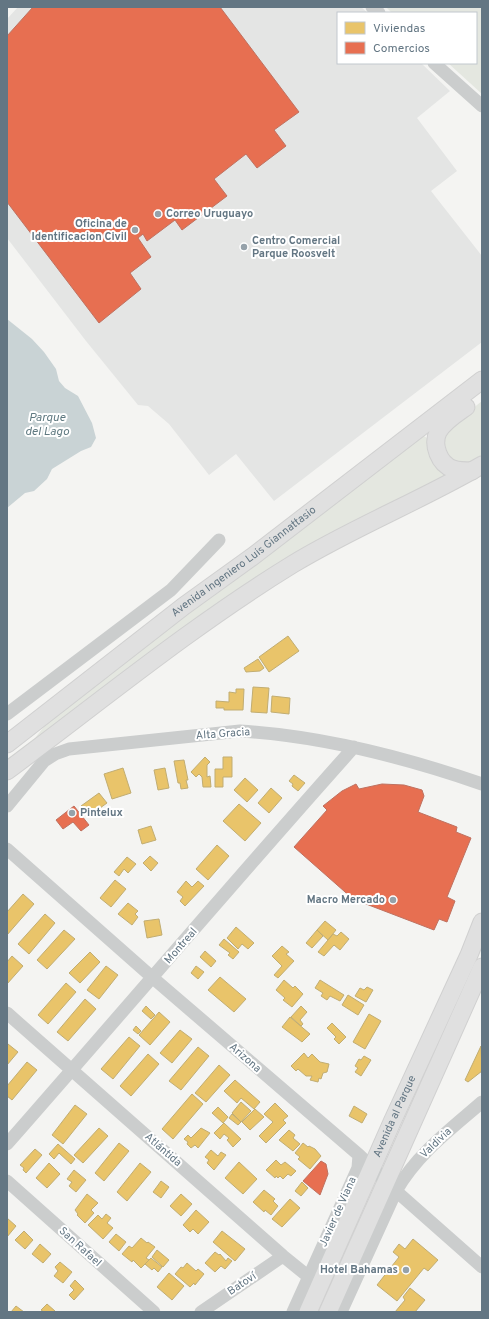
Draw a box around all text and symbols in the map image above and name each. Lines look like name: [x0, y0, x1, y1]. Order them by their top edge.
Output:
legend: [337, 12, 477, 64]
text: Viviendas: [373, 21, 425, 37]
text: Comercios: [373, 41, 430, 57]
place label: Correo Uruguayo: [166, 207, 253, 221]
marker: Correo Uruguayo: [153, 209, 163, 219]
place label: Oficina de Identificacion Civil: [31, 217, 127, 244]
marker: Oficina de Identificacion Civil: [130, 225, 140, 235]
place label: Centro Comercial Parque Roosvelt: [252, 234, 340, 261]
marker: Centro Comercial Parque Roosvelt: [239, 242, 249, 252]
water label: Parque del Lago: [25, 410, 70, 440]
street label: Avenida Ingeniero Luis Giannattasio: [169, 503, 319, 620]
street label: Alta Gracia: [195, 725, 251, 743]
place label: Pintelux: [80, 806, 124, 820]
marker: Pintelux: [67, 808, 77, 818]
place label: Macro Mercado: [307, 893, 385, 907]
marker: Macro Mercado: [388, 895, 398, 905]
street label: Montreal: [162, 925, 200, 967]
street label: Arizona: [226, 1040, 264, 1076]
street label: Avenida al Parque: [370, 1073, 420, 1159]
street label: Valdivia: [417, 1125, 455, 1161]
street label: Atlántida: [142, 1130, 185, 1170]
street label: Javier de Viana: [316, 1175, 360, 1249]
street label: San Rafael: [56, 1224, 104, 1270]
place label: Hotel Bahamas: [320, 1263, 398, 1277]
marker: Hotel Bahamas: [401, 1265, 411, 1275]
street label: Batoví: [225, 1269, 260, 1299]

